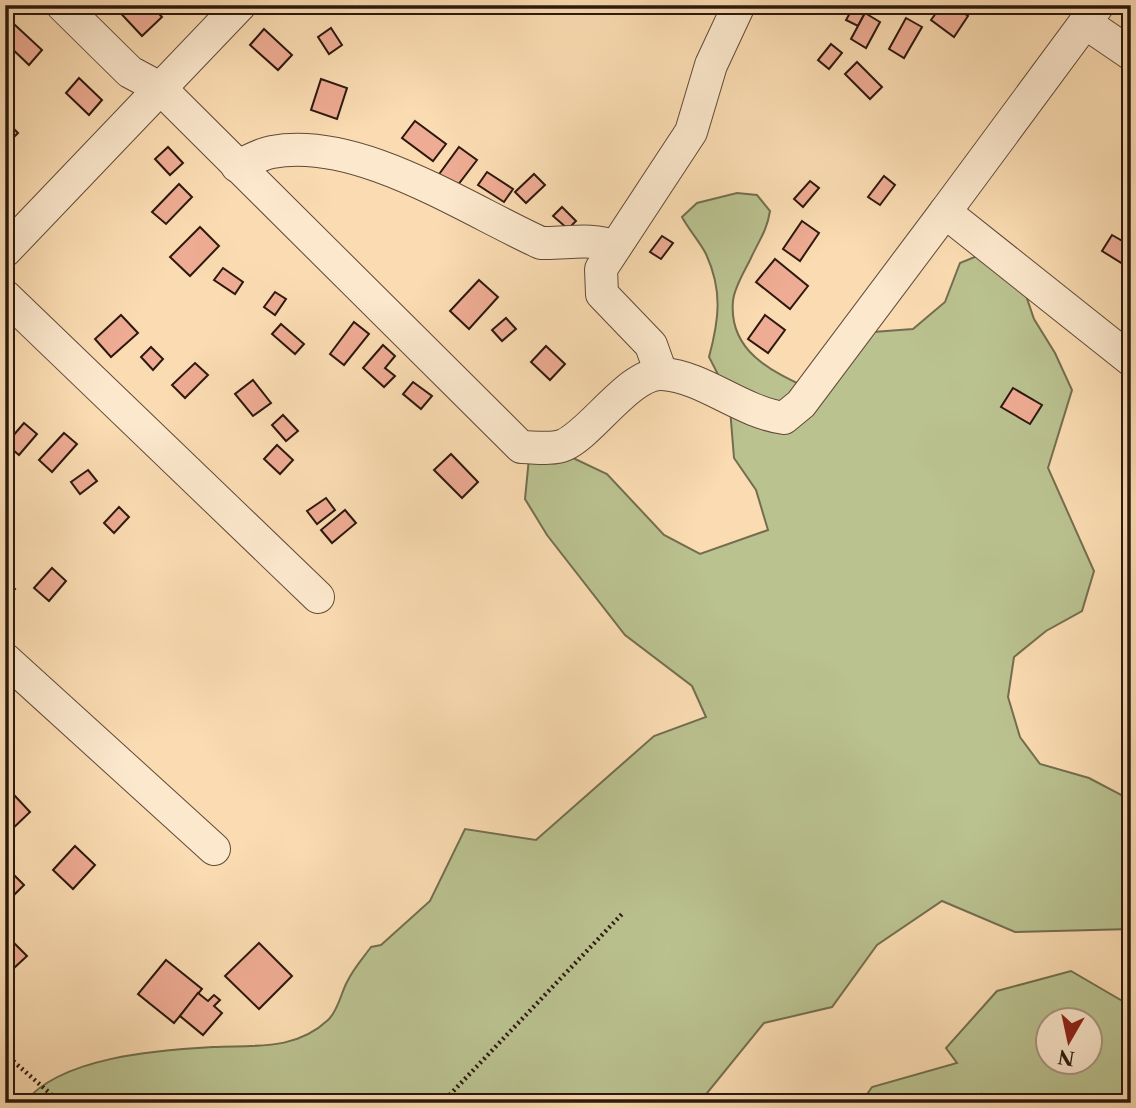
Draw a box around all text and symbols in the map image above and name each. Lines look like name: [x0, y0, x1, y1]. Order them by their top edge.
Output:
north arrow: [1034, 1006, 1104, 1076]
text: N: [1056, 1045, 1076, 1070]

